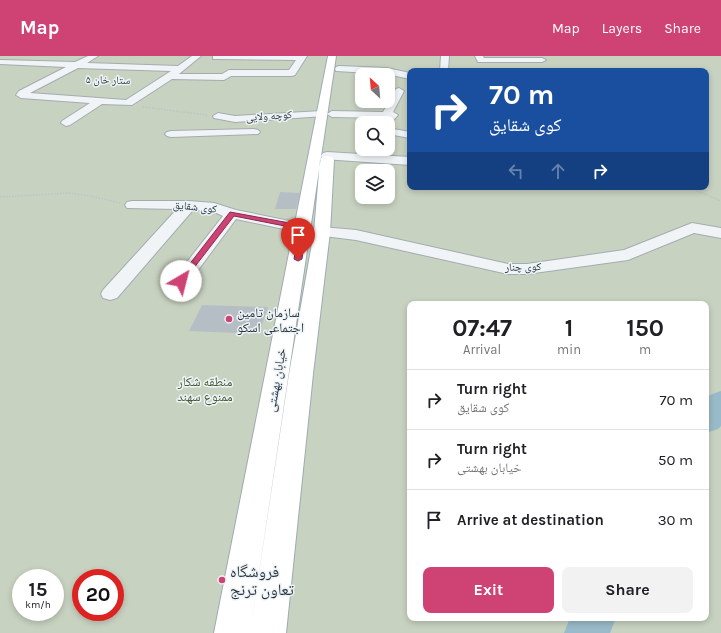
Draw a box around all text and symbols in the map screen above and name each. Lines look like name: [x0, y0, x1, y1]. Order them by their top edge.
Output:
text: Map: [20, 17, 59, 39]
text: Map: [552, 20, 580, 37]
text: Layers: [602, 20, 642, 37]
text: Share: [664, 20, 701, 37]
north arrow: [355, 68, 395, 108]
map controls: [355, 68, 395, 204]
street label: ستار خان ۵: [86, 73, 130, 87]
text: 70 m: [489, 78, 554, 111]
icon: right: [423, 84, 475, 136]
street label: کوچه ولایی: [245, 108, 293, 124]
text: کوی شقایق: [489, 114, 561, 136]
button: search: [355, 116, 395, 156]
icon: left: [505, 160, 527, 182]
icon: ahead: [547, 160, 569, 182]
icon: right: [589, 160, 611, 182]
button: layers: [355, 164, 395, 204]
street label: کوی شقایق: [172, 198, 218, 216]
pin: [281, 218, 315, 259]
icon: arrive: [287, 224, 309, 246]
position arrow: [160, 260, 202, 302]
street label: کوی چنار: [504, 260, 542, 274]
place label: سازمان تامین اجتماعی اسکو: [237, 305, 304, 336]
marker: سازمان تامین اجتماعی اسکو: [224, 314, 234, 324]
text: 07:47: [452, 314, 512, 342]
text: 1: [565, 314, 573, 342]
text: 150: [626, 314, 664, 342]
text: Arrival: [463, 342, 501, 357]
text: min: [557, 342, 581, 357]
text: m: [639, 342, 651, 357]
street label: خیابان بهشتی: [263, 347, 290, 413]
park label: منطقه شکار ممنوع سهند: [177, 374, 233, 406]
text: Turn right: [457, 380, 527, 398]
icon: right: [423, 389, 445, 411]
text: 70 m: [659, 391, 693, 409]
text: کوی شقایق: [457, 400, 509, 415]
text: Turn right: [457, 440, 527, 458]
icon: right: [423, 449, 445, 471]
text: 50 m: [658, 451, 693, 469]
text: خیابان بهشتی: [457, 460, 522, 475]
icon: arrive: [423, 509, 445, 531]
text: Arrive at destination: [457, 511, 604, 529]
text: 30 m: [658, 511, 693, 529]
place label: فروشگاه تعاون ترنج: [230, 562, 294, 600]
button: Exit: [423, 567, 554, 613]
button: Share: [562, 567, 693, 613]
speed limit sign: 20: [72, 569, 124, 621]
marker: فروشگاه تعاون ترنج: [217, 575, 227, 585]
text: 15: [29, 578, 47, 601]
text: km/h: [25, 599, 51, 611]

